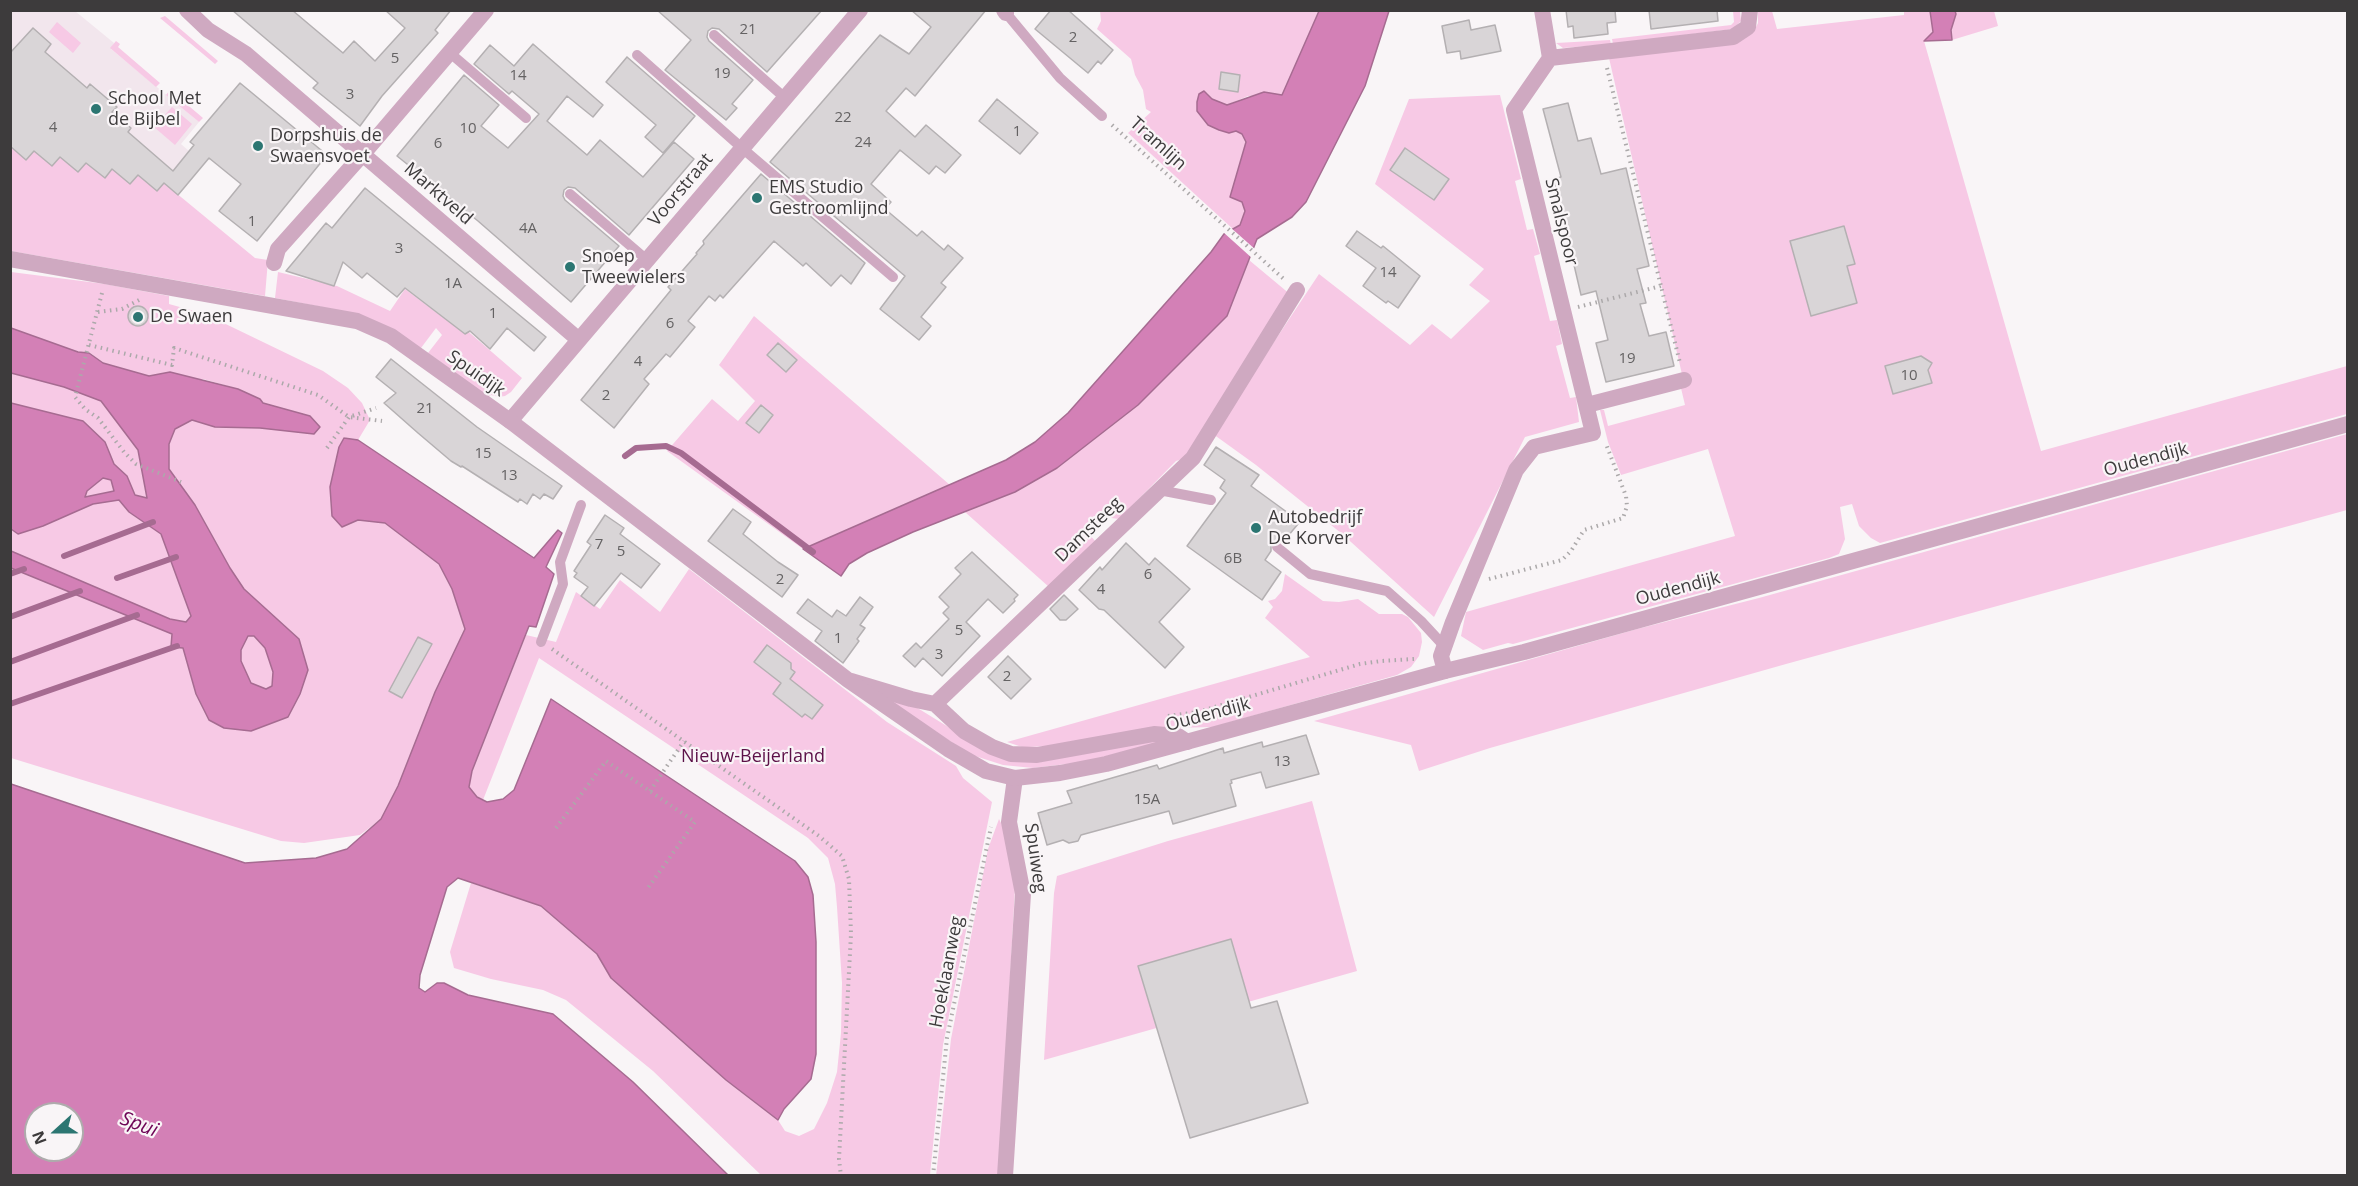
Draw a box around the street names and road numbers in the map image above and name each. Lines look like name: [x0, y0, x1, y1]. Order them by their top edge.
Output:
street label: Tramlijn: [1125, 113, 1191, 175]
street label: Voorstraat: [644, 149, 718, 231]
street label: Marktveld: [399, 158, 477, 230]
street label: Smalspoor: [1540, 176, 1582, 268]
street label: Spuidijk: [443, 346, 509, 402]
street label: Oudendijk: [2101, 438, 2191, 482]
street label: Damsteeg: [1051, 493, 1127, 567]
street label: Oudendijk: [1633, 567, 1723, 611]
street label: Oudendijk: [1163, 693, 1253, 737]
street label: Spuiweg: [1019, 822, 1051, 894]
street label: Hoeklaanweg: [926, 914, 968, 1030]

